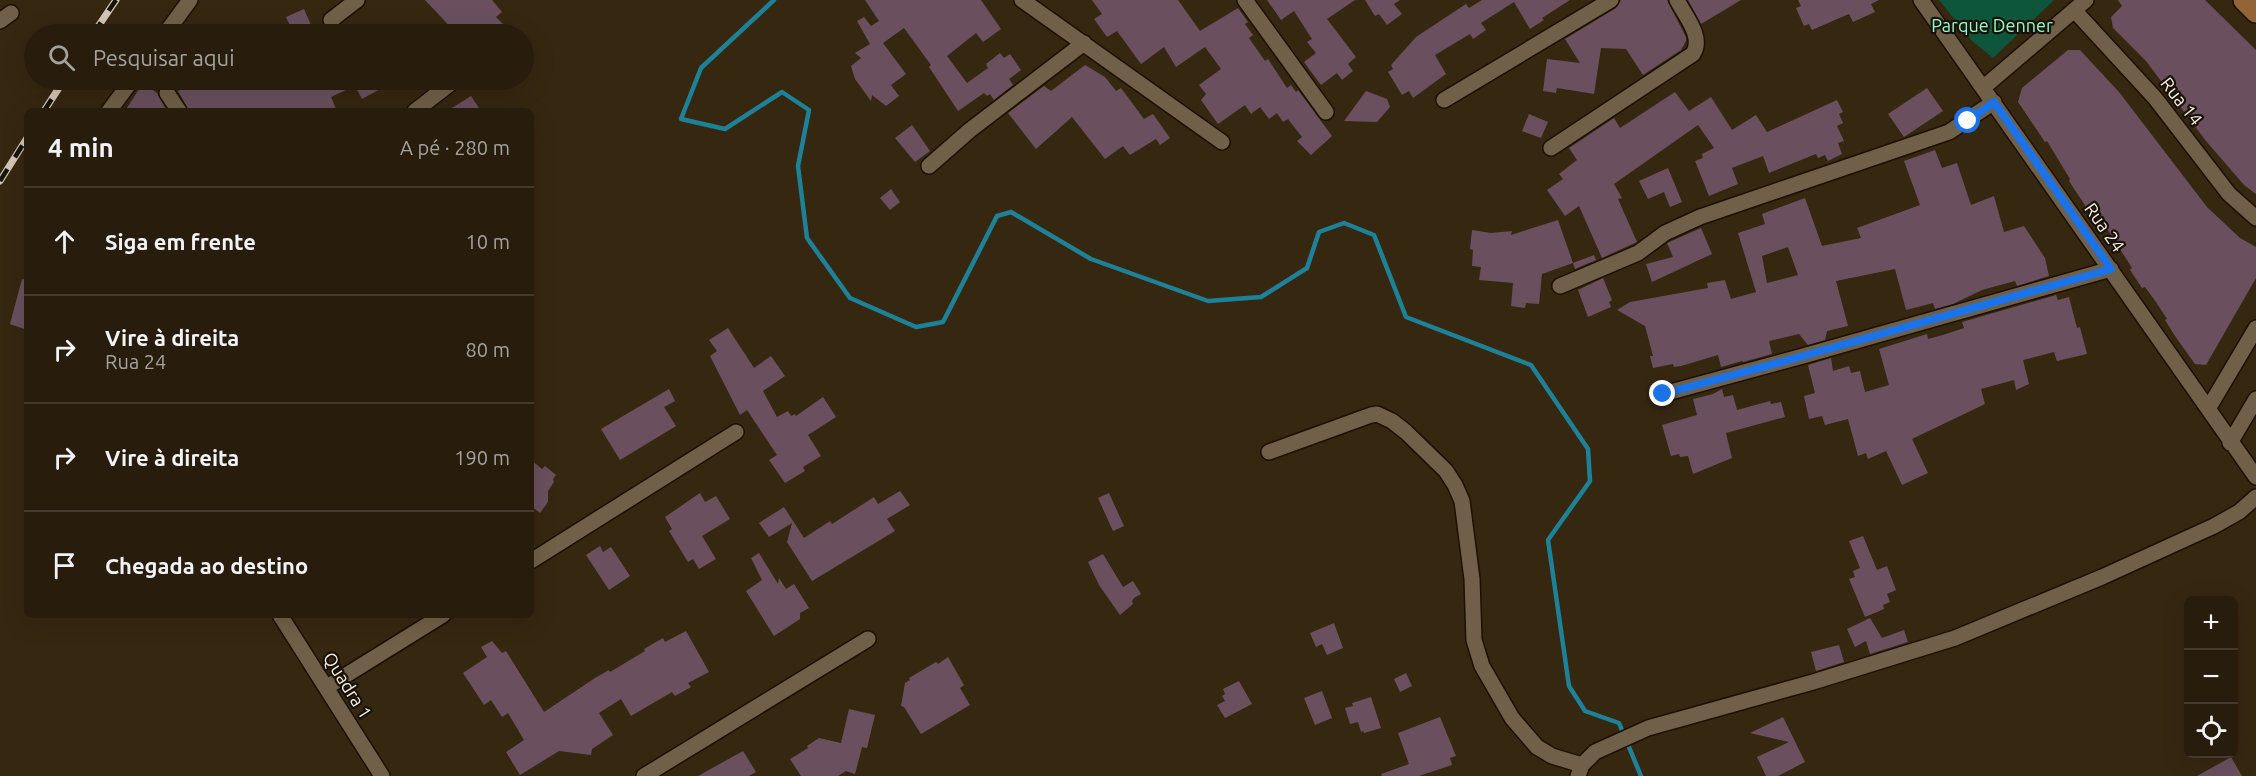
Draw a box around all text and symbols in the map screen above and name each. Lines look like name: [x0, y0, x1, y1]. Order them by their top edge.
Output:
park label: Parque Denner: [1931, 15, 2053, 35]
search box: [24, 24, 534, 90]
icon: search: [45, 41, 78, 74]
text: Pesquisar aqui: [93, 45, 235, 70]
street label: Rua 14: [2157, 73, 2207, 129]
route start: [1954, 107, 1980, 133]
text: 4 min: [48, 133, 114, 162]
text: A pé · 280 m: [400, 136, 510, 159]
street label: Rua 24: [2081, 199, 2129, 255]
icon: ahead: [48, 225, 81, 258]
text: Siga em frente: [105, 229, 256, 254]
text: 10 m: [466, 230, 510, 253]
text: Vire à direita: [105, 325, 239, 350]
icon: right: [48, 333, 81, 366]
text: 80 m: [466, 338, 510, 361]
text: Rua 24: [105, 350, 166, 373]
route end: [1649, 380, 1675, 406]
icon: right: [48, 441, 81, 474]
text: Vire à direita: [105, 445, 239, 470]
text: 190 m: [454, 446, 510, 469]
icon: arrive: [48, 549, 81, 582]
text: Chegada ao destino: [105, 553, 308, 578]
map controls: [2184, 596, 2238, 758]
button: +: [2184, 596, 2238, 650]
street label: Quadra 1: [319, 648, 376, 722]
button: −: [2184, 650, 2238, 704]
button: locate: [2184, 704, 2238, 758]

